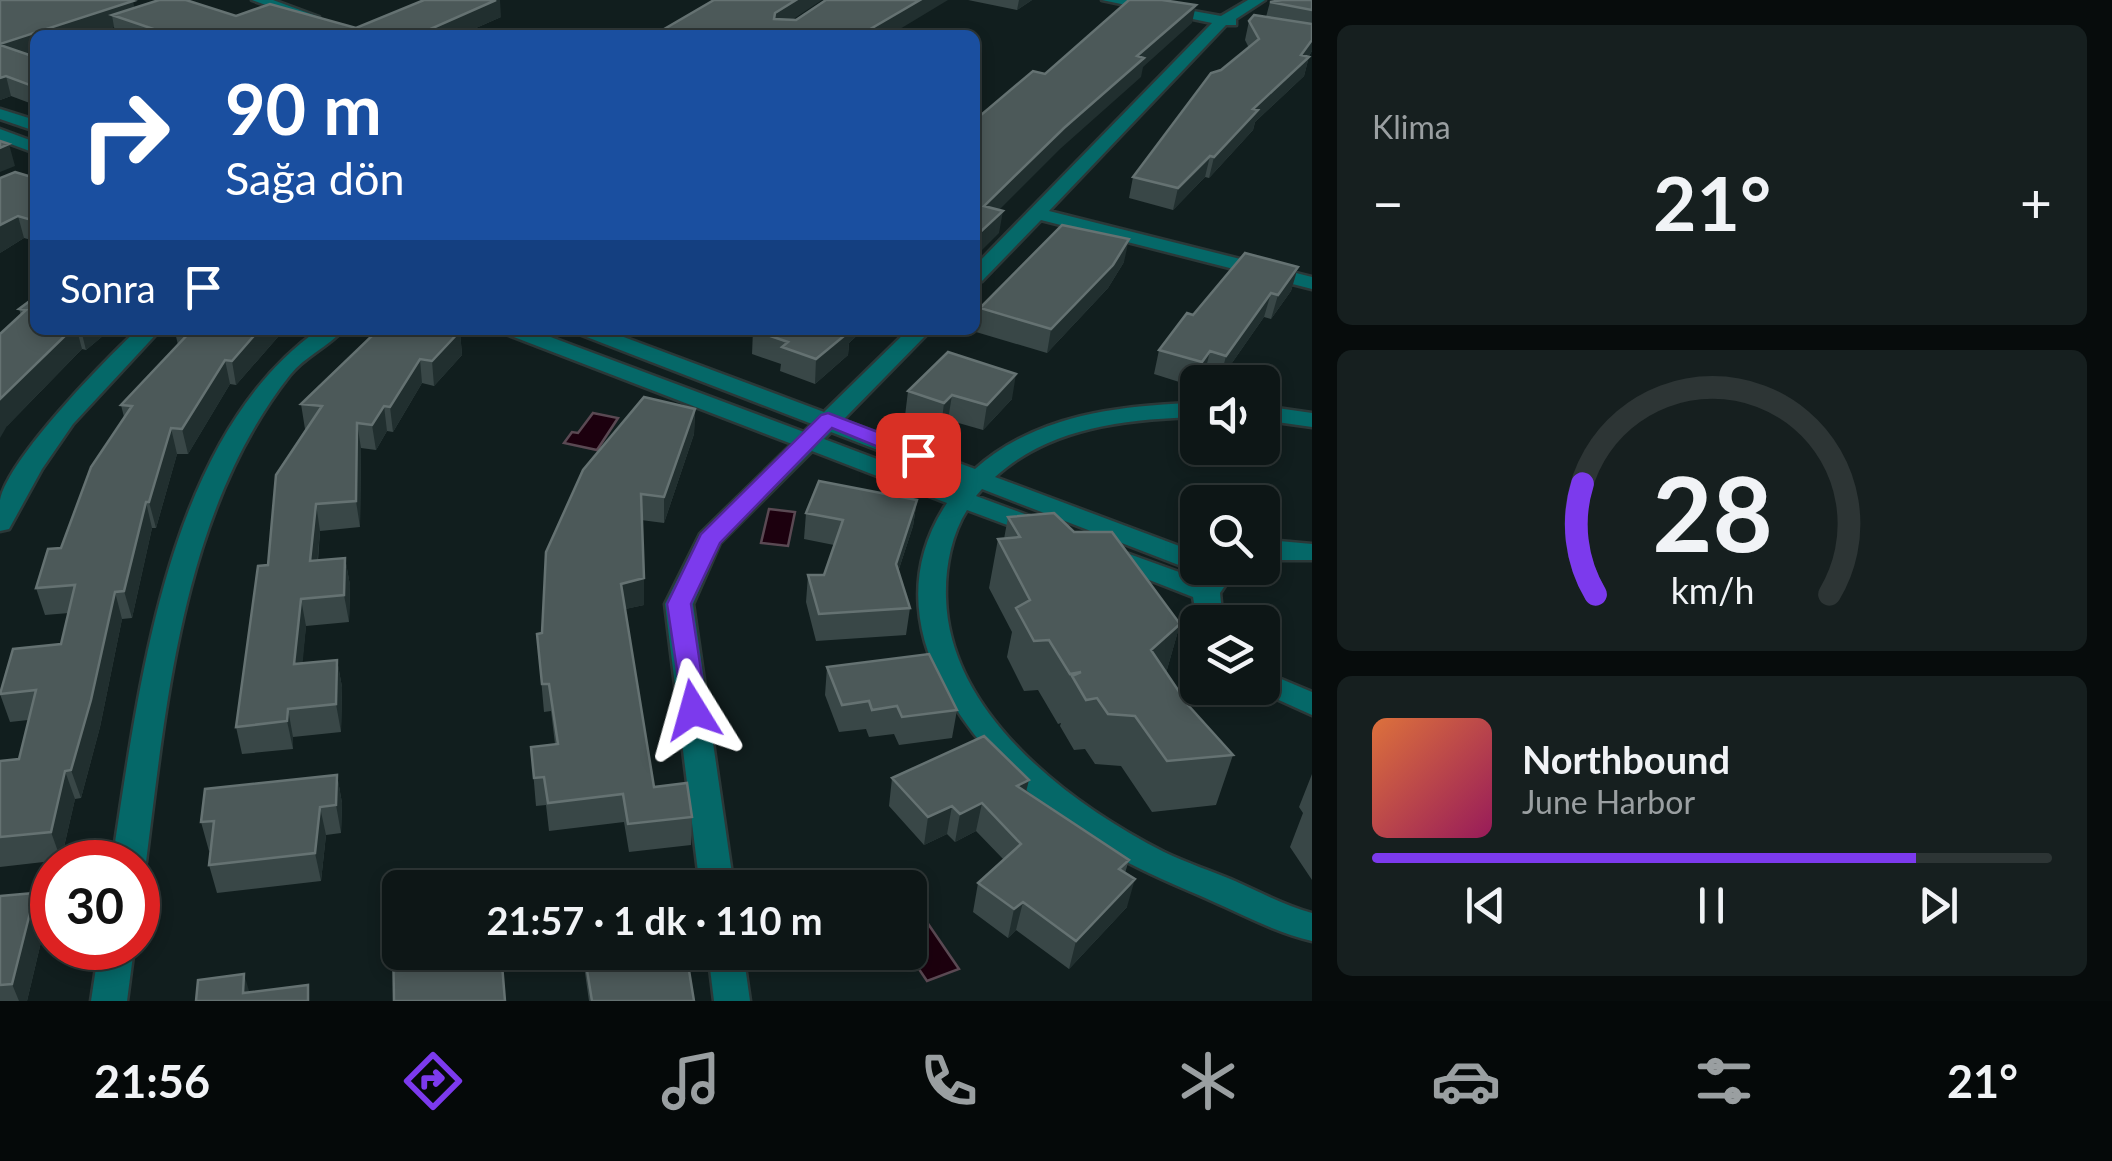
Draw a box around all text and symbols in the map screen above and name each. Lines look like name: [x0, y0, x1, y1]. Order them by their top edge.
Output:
text: 90 m: [225, 66, 382, 150]
icon: right: [60, 70, 190, 200]
text: Klima: [1372, 107, 1451, 146]
text: Sağa dön: [225, 151, 405, 205]
text: 21°: [1653, 157, 1771, 247]
text: −: [1372, 169, 1404, 235]
text: +: [2020, 169, 2052, 235]
icon: arrive: [176, 260, 231, 315]
text: Sonra: [60, 265, 156, 311]
map controls: [1180, 365, 1280, 705]
button: sound: [1180, 365, 1280, 465]
pin: [876, 413, 961, 498]
icon: arrive: [891, 428, 946, 483]
text: 28: [1652, 449, 1772, 574]
button: search: [1180, 485, 1280, 585]
text: km/h: [1670, 569, 1754, 612]
button: layers: [1180, 605, 1280, 705]
position arrow: [641, 658, 745, 762]
text: Northbound: [1522, 736, 1730, 782]
text: June Harbor: [1522, 782, 1695, 821]
speed limit sign: 30: [30, 840, 160, 970]
icon: previous: [1458, 878, 1513, 933]
icon: pause: [1684, 878, 1739, 933]
icon: next: [1911, 878, 1966, 933]
text: 21:57 · 1 dk · 110 m: [486, 897, 823, 943]
icon: directions: [398, 1046, 468, 1116]
icon: music: [656, 1046, 726, 1116]
icon: phone: [914, 1046, 984, 1116]
icon: climate: [1173, 1046, 1243, 1116]
icon: car: [1431, 1046, 1501, 1116]
icon: filters: [1689, 1046, 1759, 1116]
text: 21:56: [94, 1054, 210, 1108]
text: 21°: [1947, 1054, 2018, 1108]

